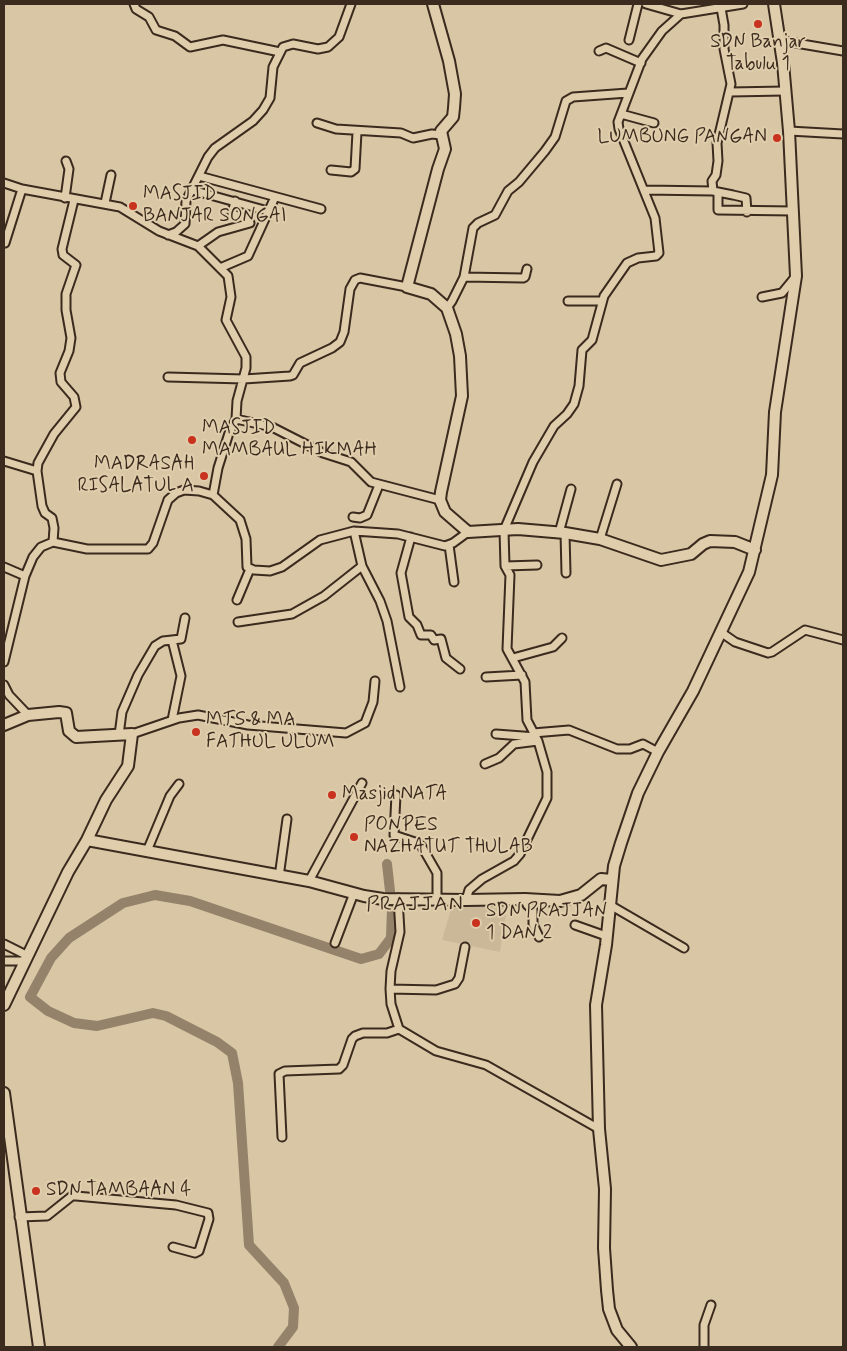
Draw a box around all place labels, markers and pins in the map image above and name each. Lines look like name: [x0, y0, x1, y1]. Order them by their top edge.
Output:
marker: SDN Banjar Tabulu 1: [752, 18, 764, 30]
place label: SDN Banjar Tabulu 1: [710, 32, 806, 76]
place label: LUMBUNG PANGAN: [597, 127, 767, 149]
marker: LUMBUNG PANGAN: [771, 132, 783, 144]
place label: MASJID BANJAR SONGAI: [143, 184, 286, 228]
marker: MASJID BANJAR SONGAI: [127, 200, 139, 212]
place label: MASJID MAMBAUL HIKMAH: [202, 418, 377, 462]
marker: MASJID MAMBAUL HIKMAH: [186, 434, 198, 446]
place label: MADRASAH RISALATUL A: [77, 454, 194, 498]
marker: MADRASAH RISALATUL A: [198, 470, 210, 482]
place label: MTS & MA FATHUL ULUM: [206, 710, 335, 754]
marker: MTS & MA FATHUL ULUM: [190, 726, 202, 738]
place label: Masjid NATA: [342, 784, 447, 806]
marker: Masjid NATA: [326, 789, 338, 801]
place label: PONPES NAZHATUT THULAB: [364, 815, 533, 859]
marker: PONPES NAZHATUT THULAB: [348, 831, 360, 843]
place label: SDN PRAJJAN 1 DAN 2: [486, 901, 607, 945]
marker: SDN PRAJJAN 1 DAN 2: [470, 917, 482, 929]
place label: SDN TAMBAAN 4: [46, 1180, 191, 1202]
marker: SDN TAMBAAN 4: [30, 1185, 42, 1197]

